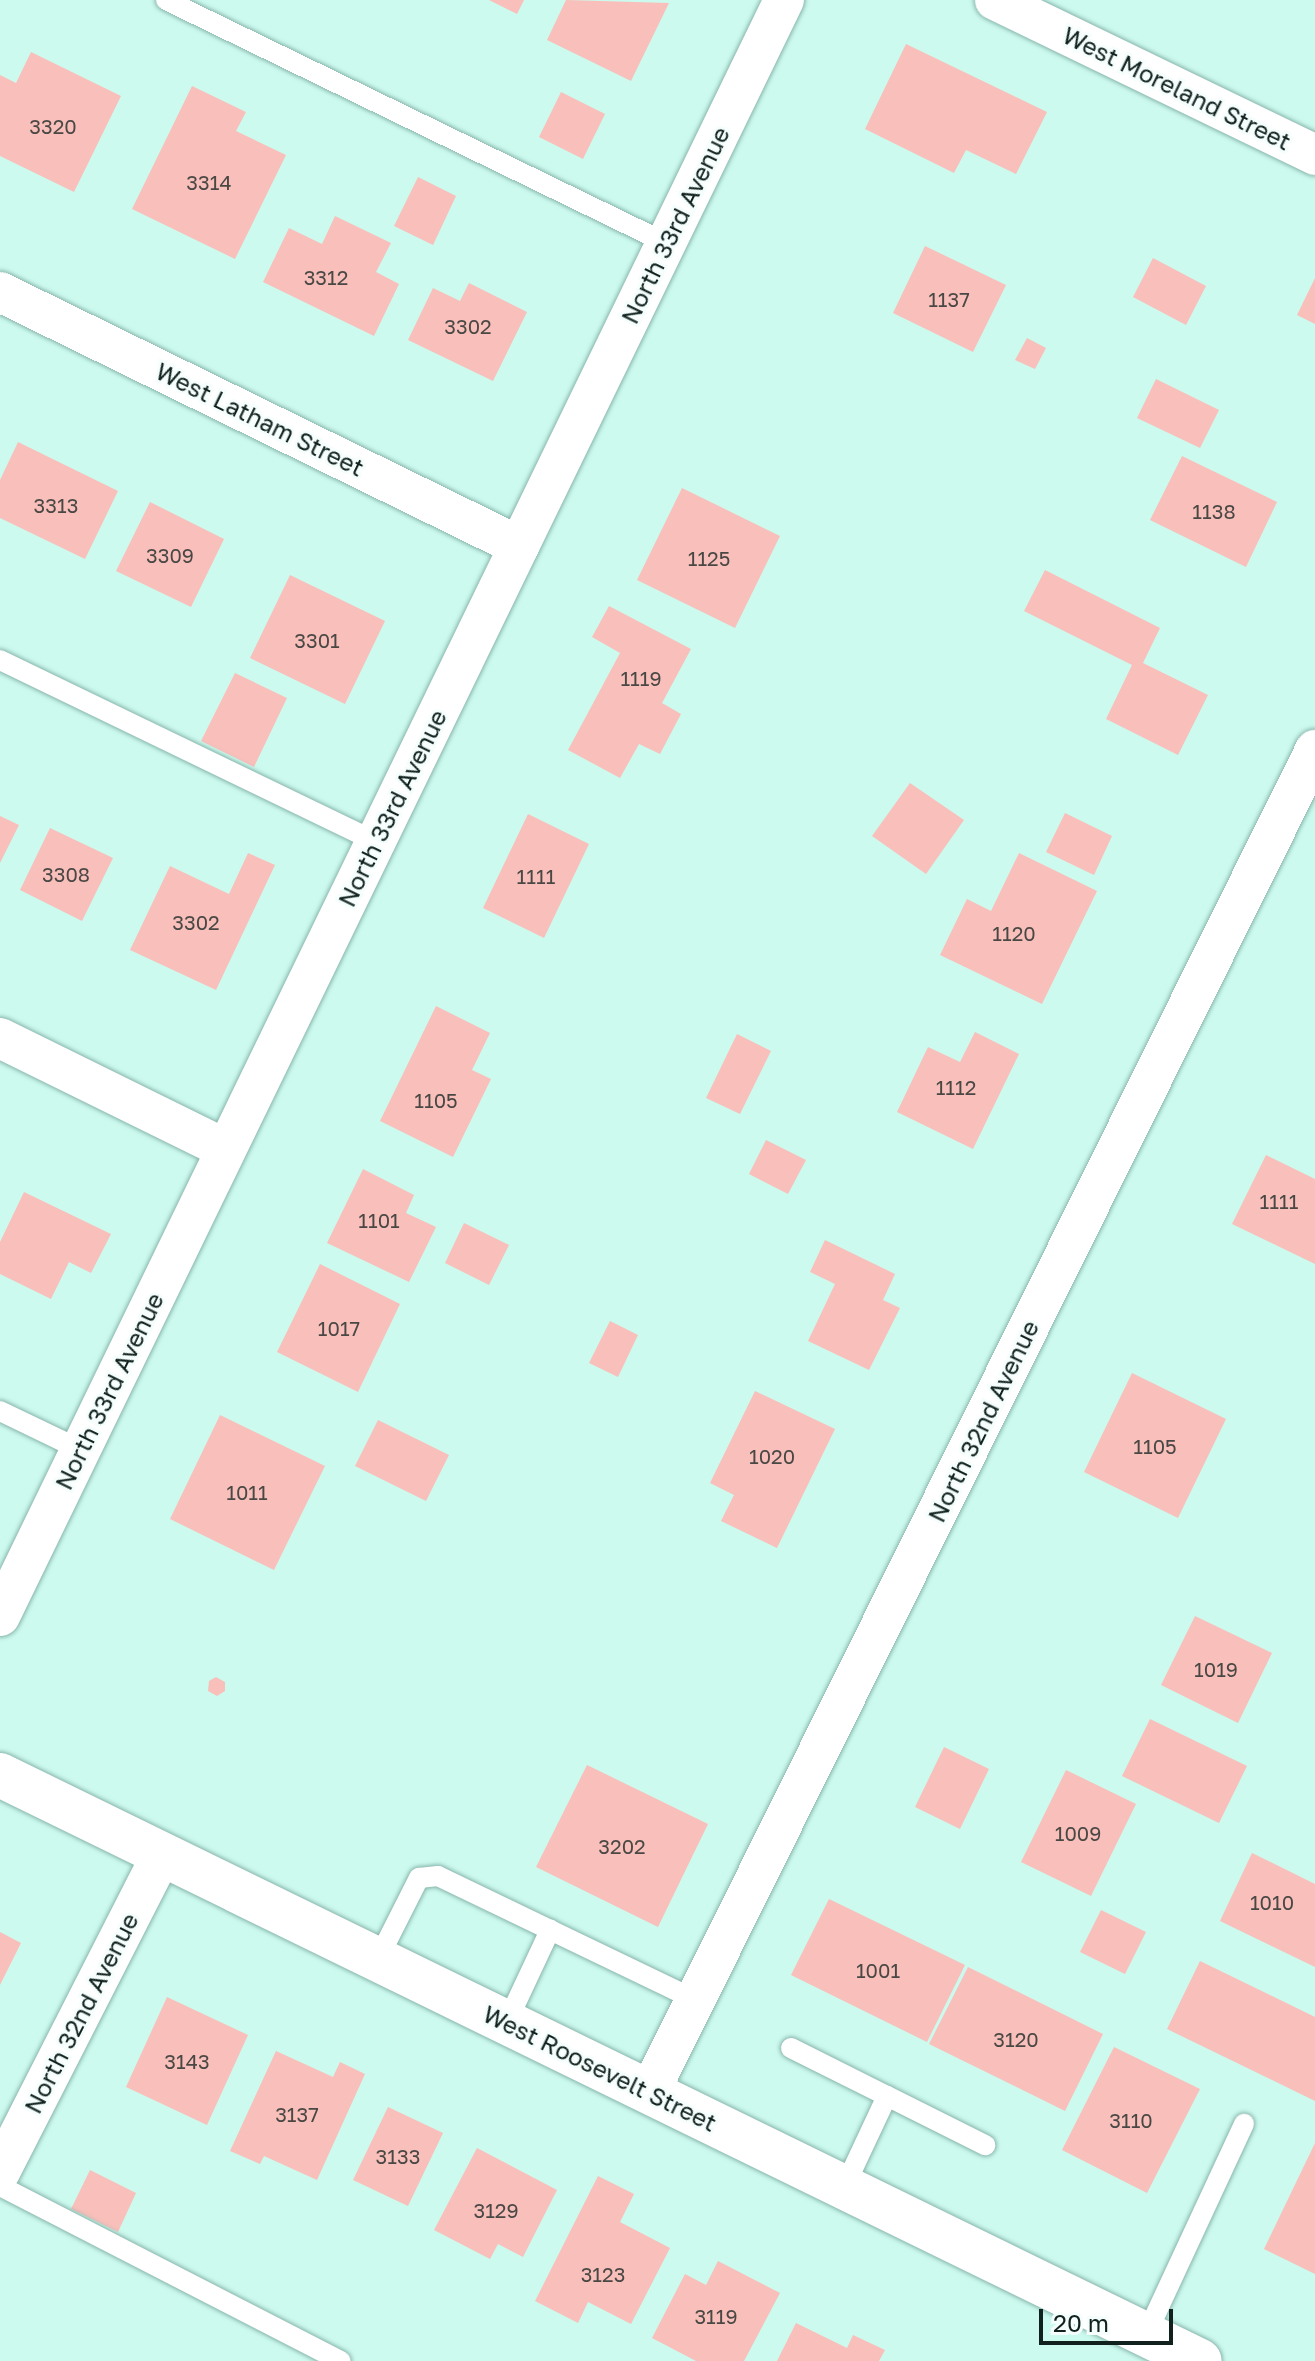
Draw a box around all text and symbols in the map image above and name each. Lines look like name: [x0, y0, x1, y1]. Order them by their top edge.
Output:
street label: West Moreland Street: [1058, 20, 1296, 156]
house number: 3320: [29, 114, 77, 138]
street label: North 33rd Avenue: [615, 122, 735, 328]
house number: 3314: [186, 170, 232, 194]
house number: 3312: [304, 265, 348, 289]
house number: 1137: [928, 287, 970, 311]
house number: 3302: [444, 314, 492, 338]
street label: West Latham Street: [151, 356, 369, 482]
house number: 3313: [34, 493, 78, 517]
house number: 1138: [1192, 499, 1236, 523]
house number: 3309: [146, 543, 194, 567]
house number: 1125: [688, 546, 730, 570]
house number: 3301: [294, 628, 340, 652]
house number: 1119: [620, 666, 662, 690]
street label: North 33rd Avenue: [332, 705, 452, 911]
house number: 3308: [42, 862, 90, 886]
house number: 1111: [517, 864, 555, 888]
house number: 3302: [172, 910, 220, 934]
house number: 1120: [992, 921, 1036, 945]
house number: 1112: [936, 1075, 976, 1099]
house number: 1105: [414, 1088, 458, 1112]
house number: 1111: [1260, 1189, 1298, 1213]
house number: 1101: [358, 1208, 400, 1232]
street label: North 33rd Avenue: [49, 1288, 169, 1494]
street label: North 32nd Avenue: [922, 1315, 1044, 1527]
house number: 1017: [318, 1316, 360, 1340]
house number: 1105: [1133, 1434, 1177, 1458]
house number: 1020: [749, 1444, 795, 1468]
house number: 1011: [226, 1480, 268, 1504]
house number: 1019: [1194, 1657, 1238, 1681]
house number: 1009: [1055, 1821, 1101, 1845]
house number: 3202: [598, 1834, 646, 1858]
house number: 1010: [1250, 1890, 1294, 1914]
street label: North 32nd Avenue: [18, 1908, 144, 2118]
house number: 1001: [856, 1958, 900, 1982]
street label: West Roosevelt Street: [479, 1999, 721, 2137]
house number: 3120: [993, 2027, 1039, 2051]
house number: 3143: [164, 2049, 210, 2073]
house number: 3137: [275, 2102, 319, 2126]
house number: 3110: [1109, 2108, 1153, 2132]
house number: 3133: [376, 2144, 420, 2168]
house number: 3129: [473, 2198, 519, 2222]
house number: 3123: [581, 2262, 625, 2286]
scale bar: [1043, 2293, 1177, 2343]
house number: 3119: [694, 2304, 738, 2328]
text: 20 m: [1053, 2308, 1109, 2337]

